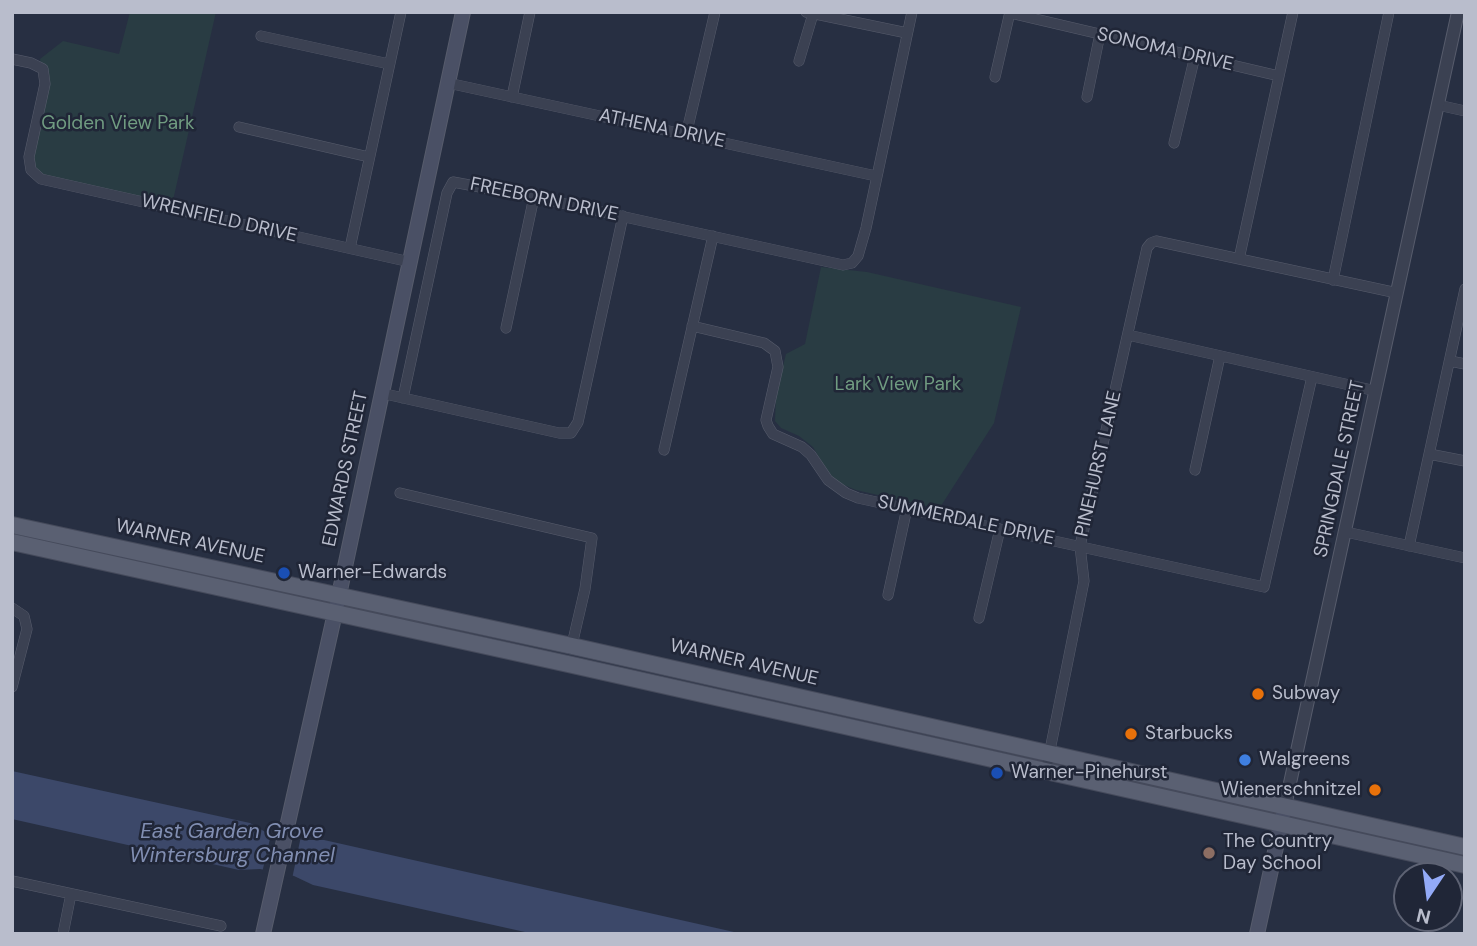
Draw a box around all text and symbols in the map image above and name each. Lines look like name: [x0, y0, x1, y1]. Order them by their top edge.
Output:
street label: SONOMA DRIVE: [1094, 23, 1236, 77]
street label: ATHENA DRIVE: [597, 104, 727, 154]
park label: Golden View Park: [41, 113, 195, 135]
street label: FREEBORN DRIVE: [468, 173, 620, 227]
street label: WRENFIELD DRIVE: [139, 190, 299, 248]
park label: Lark View Park: [835, 374, 961, 396]
street label: SPRINGDALE STREET: [1310, 378, 1370, 560]
street label: EDWARDS STREET: [318, 389, 374, 549]
street label: PINEHURST LANE: [1071, 389, 1127, 539]
street label: SUMMERDALE DRIVE: [875, 491, 1057, 551]
street label: WARNER AVENUE: [113, 515, 267, 569]
place label: Warner-Edwards: [298, 562, 447, 584]
marker: Warner-Edwards: [276, 565, 292, 581]
street label: WARNER AVENUE: [668, 635, 820, 691]
place label: Subway: [1272, 683, 1340, 705]
marker: Subway: [1250, 686, 1266, 702]
place label: Starbucks: [1145, 723, 1233, 745]
marker: Starbucks: [1123, 726, 1139, 742]
place label: Walgreens: [1259, 749, 1350, 771]
marker: Walgreens: [1237, 752, 1253, 768]
place label: Warner-Pinehurst: [1011, 762, 1168, 784]
marker: Warner-Pinehurst: [989, 765, 1005, 781]
place label: Wienerschnitzel: [1221, 779, 1361, 801]
marker: Wienerschnitzel: [1367, 782, 1383, 798]
water label: East Garden Grove Wintersburg Channel: [129, 819, 335, 869]
place label: The Country Day School: [1223, 831, 1332, 875]
marker: The Country Day School: [1201, 845, 1217, 861]
north arrow: [1393, 862, 1463, 932]
text: N: [1414, 902, 1433, 930]

